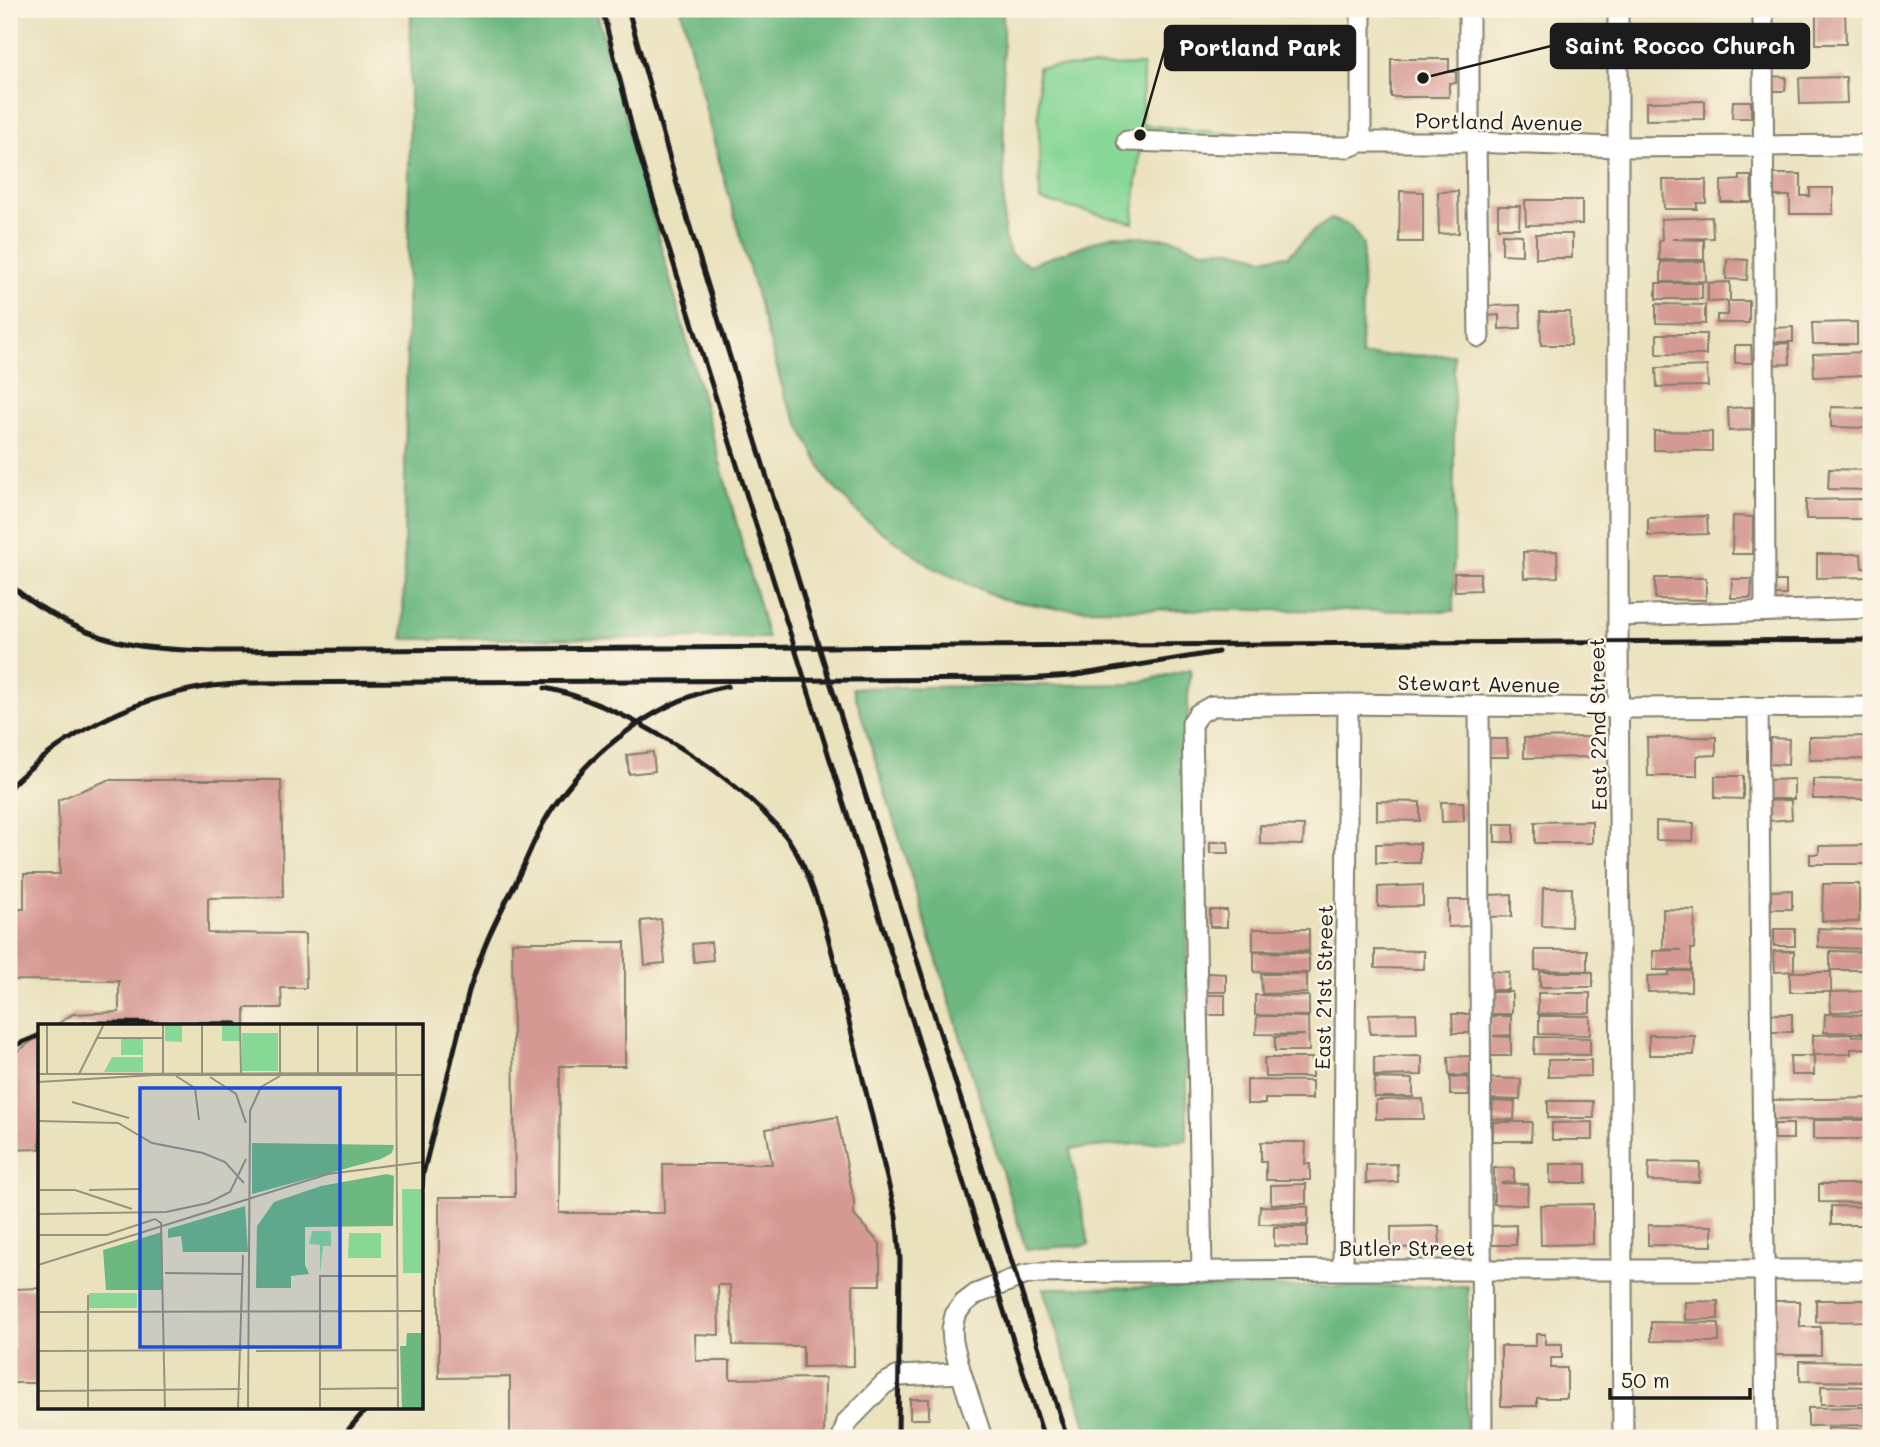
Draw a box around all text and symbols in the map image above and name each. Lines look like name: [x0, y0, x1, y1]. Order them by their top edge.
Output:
callout: Saint Rocco Church: [1551, 24, 1809, 68]
callout: Portland Park: [1165, 26, 1355, 70]
text: Saint Rocco Church: [1565, 30, 1795, 60]
text: Portland Park: [1179, 32, 1341, 62]
street label: Portland Avenue: [1415, 106, 1583, 136]
street label: East 22nd Street: [1582, 637, 1612, 811]
street label: Stewart Avenue: [1397, 668, 1561, 698]
street label: East 21st Street: [1308, 904, 1338, 1070]
inset map: [38, 1024, 424, 1408]
street label: Butler Street: [1339, 1234, 1475, 1261]
scale bar: [1610, 1356, 1750, 1400]
text: 50 m: [1621, 1366, 1670, 1393]

